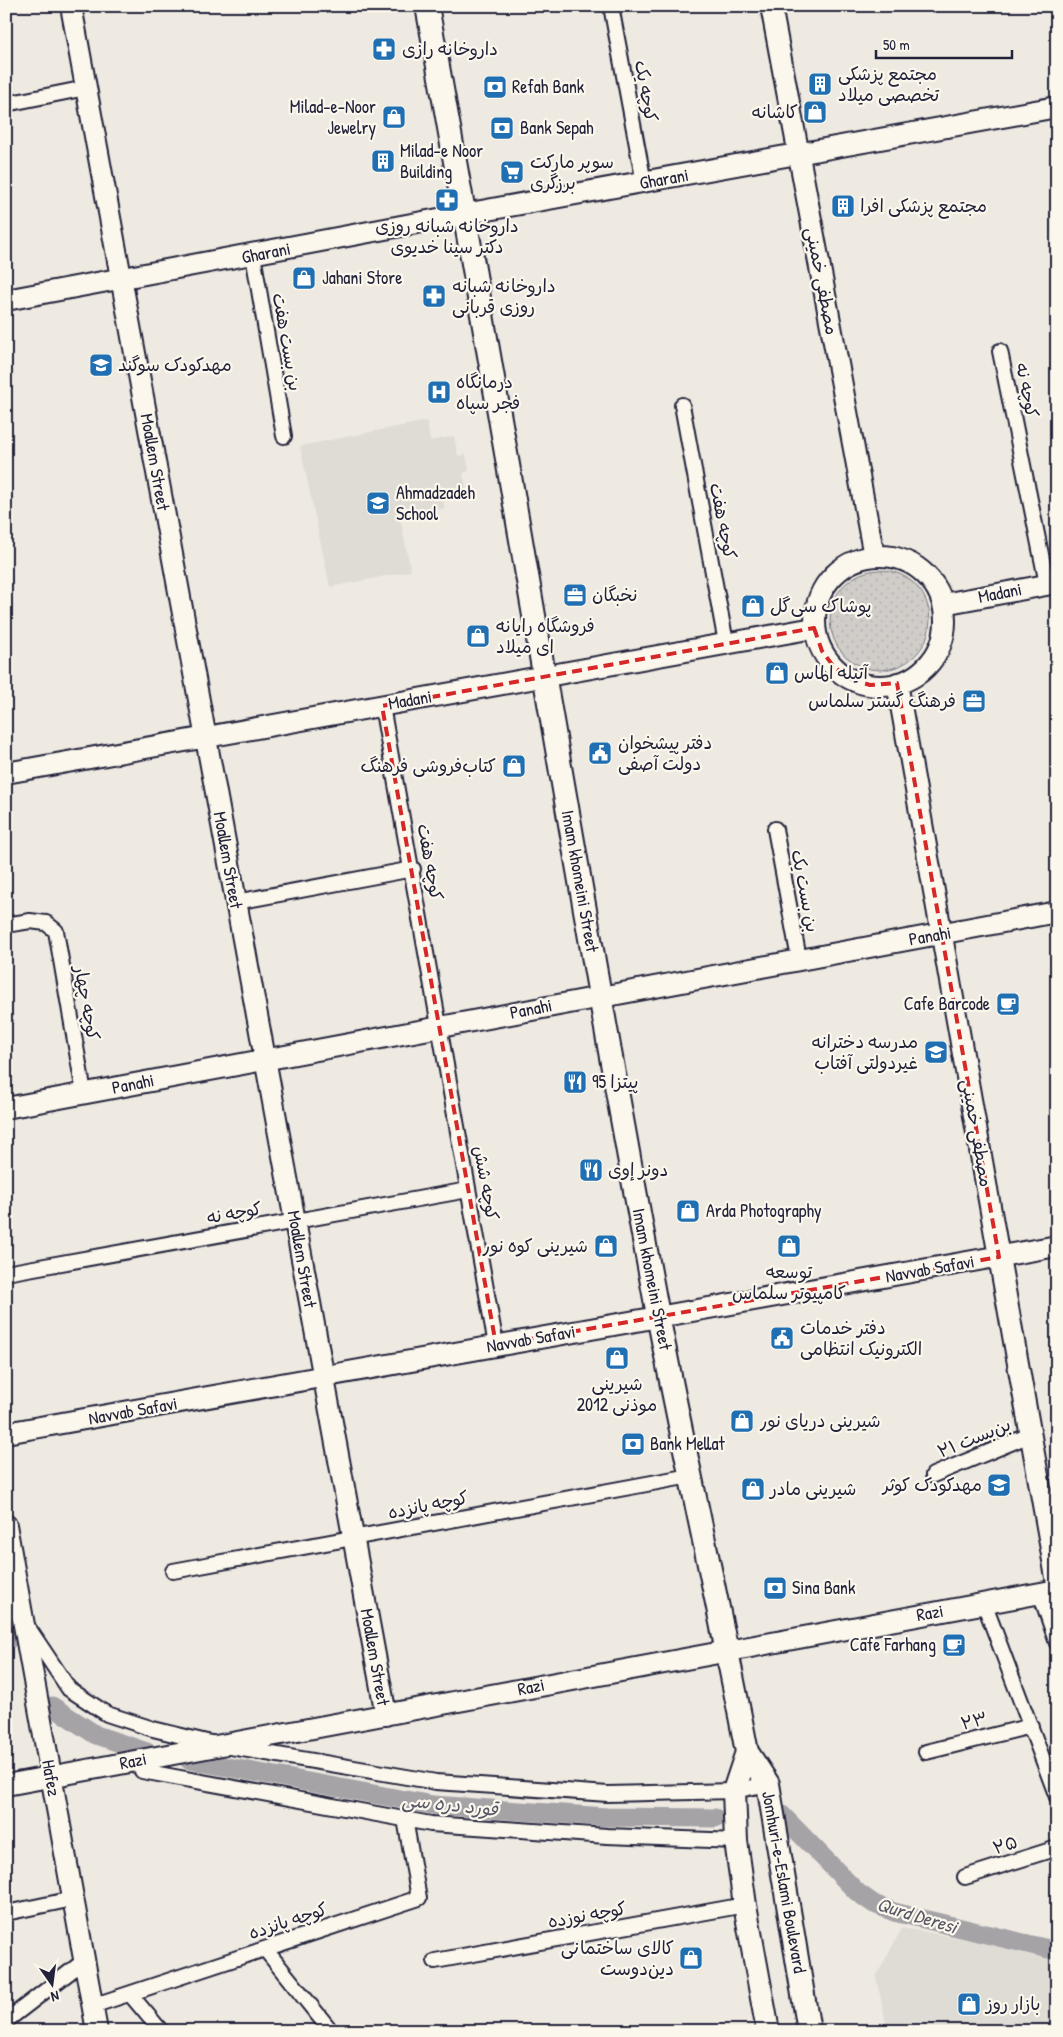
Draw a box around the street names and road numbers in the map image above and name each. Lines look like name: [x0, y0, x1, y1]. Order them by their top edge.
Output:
street label: کوچه یک: [629, 58, 664, 124]
street label: Gharani: [637, 162, 690, 195]
street label: مصطفی خمینی: [800, 225, 845, 337]
street label: Gharani: [239, 236, 293, 269]
street label: بن بست هفت: [267, 291, 308, 393]
street label: کوچه نه: [1010, 360, 1045, 420]
street label: Moallem Street: [135, 411, 176, 513]
street label: کوچه هفت: [704, 481, 743, 561]
street label: Madani: [976, 576, 1024, 609]
street label: Madani: [386, 683, 434, 716]
street label: Imam khomeini Street: [556, 808, 605, 955]
street label: Moallem Street: [208, 809, 249, 911]
street label: کوچه هفت: [411, 822, 450, 902]
street label: بن بست یک: [785, 847, 826, 934]
street label: Panahi: [907, 920, 953, 952]
street label: کوچه چهار: [68, 962, 106, 1042]
street label: Panahi: [508, 992, 554, 1025]
street label: Panahi: [110, 1067, 156, 1100]
street label: مصطفی خمینی: [956, 1077, 999, 1189]
street label: کوچه شش: [468, 1144, 505, 1223]
street label: کوچه نه: [204, 1195, 264, 1230]
street label: Imam khomeini Street: [626, 1206, 679, 1353]
street label: Moallem Street: [282, 1208, 323, 1310]
street label: Navvab Safavi: [884, 1248, 976, 1289]
street label: Navvab Safavi: [485, 1318, 577, 1359]
street label: Navvab Safavi: [87, 1390, 179, 1431]
street label: بن‌بست ۲۱: [933, 1411, 1014, 1464]
street label: کوچه پانزده: [386, 1484, 471, 1525]
street label: Razi: [914, 1598, 945, 1627]
street label: Moallem Street: [355, 1606, 396, 1708]
street label: Razi: [515, 1672, 547, 1701]
street label: ۲۳: [958, 1705, 990, 1736]
street label: Razi: [117, 1746, 149, 1775]
street label: Hafez: [36, 1758, 67, 1798]
street label: Jomhuri-e-Eslami Boulevard: [756, 1789, 813, 1975]
street label: ۲۵: [989, 1829, 1020, 1860]
street label: کوچه نوزده: [546, 1895, 629, 1934]
street label: کوچه پانزده: [245, 1896, 331, 1945]

